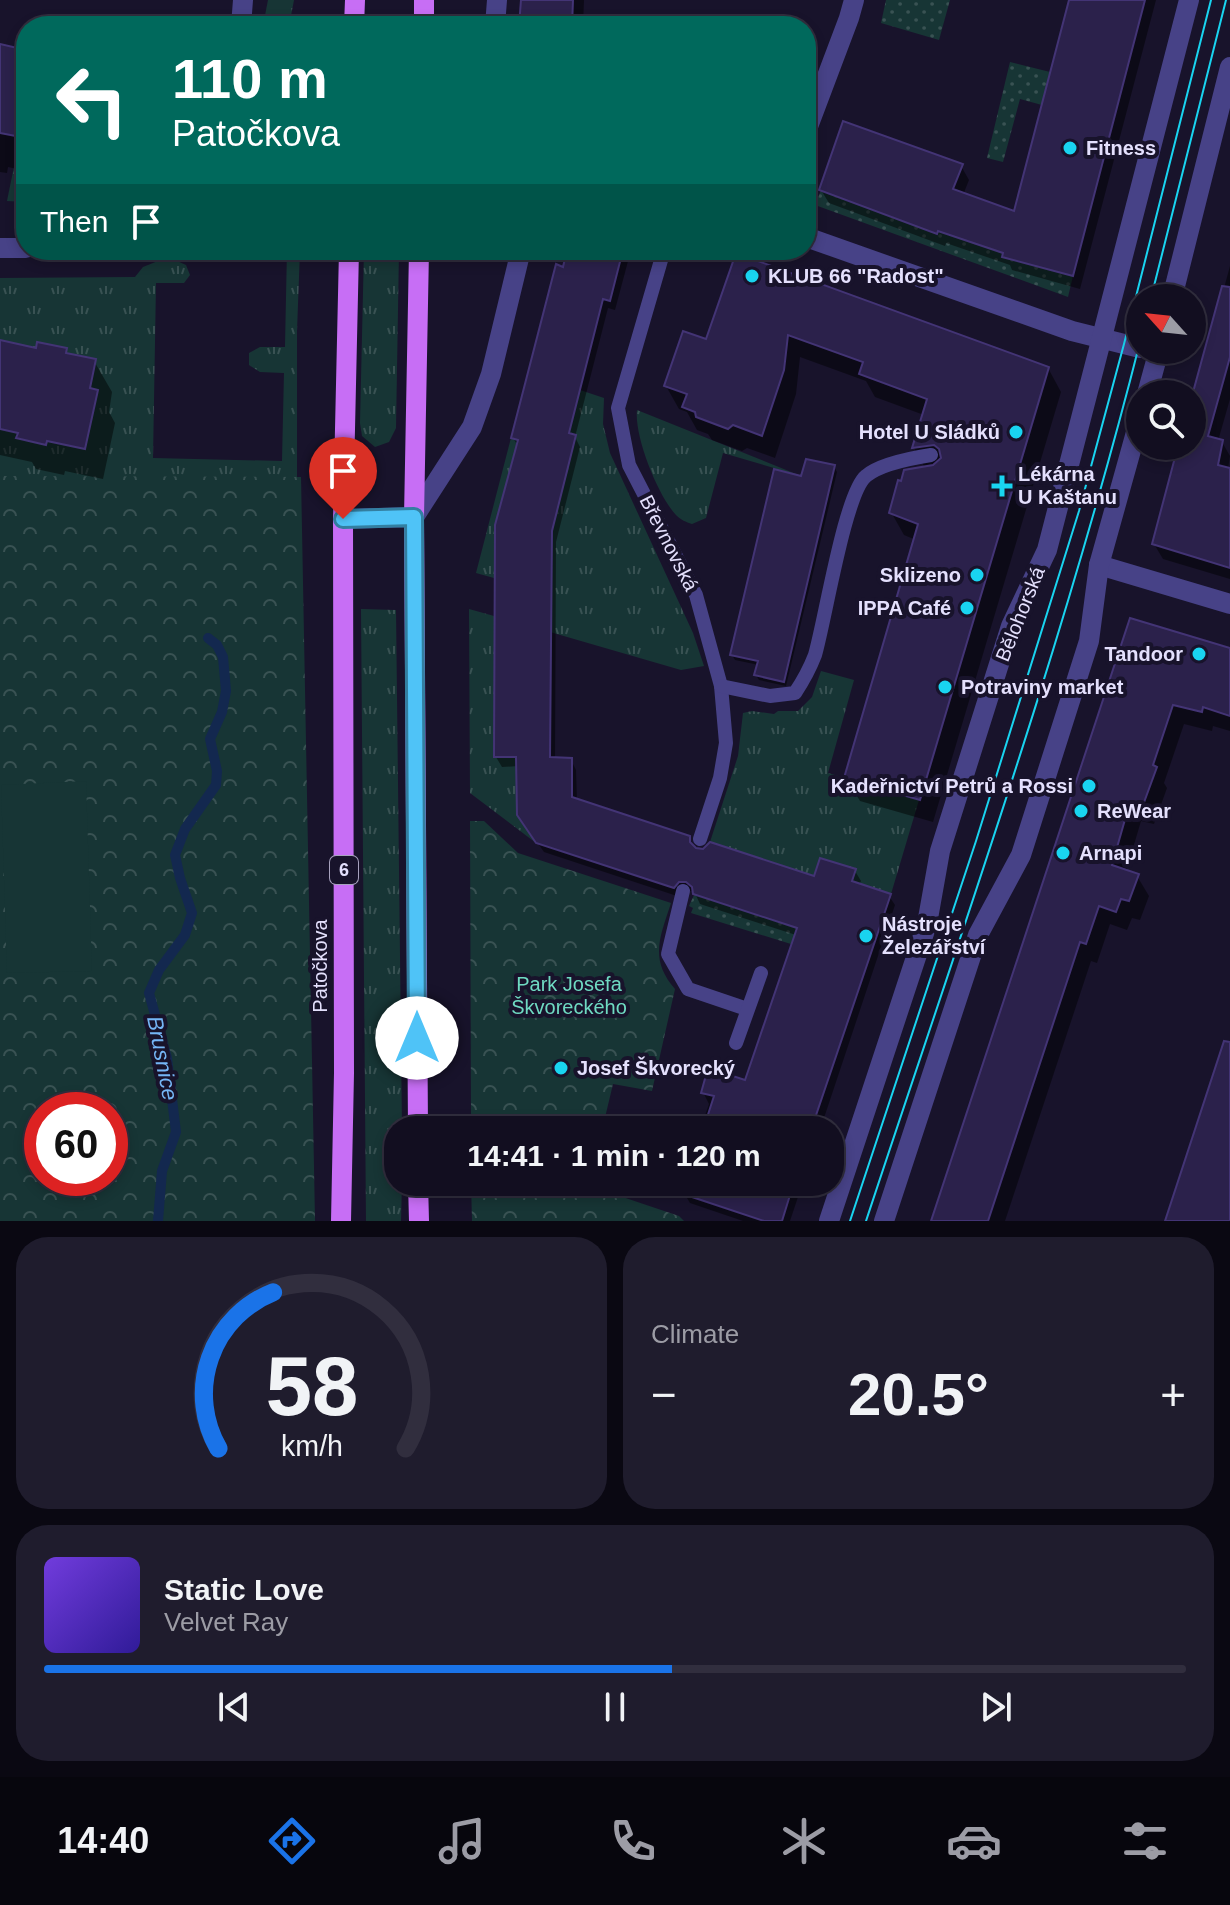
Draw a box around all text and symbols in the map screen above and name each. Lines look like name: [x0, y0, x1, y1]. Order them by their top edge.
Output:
text: 110 m: [172, 47, 328, 110]
icon: left: [40, 48, 144, 152]
text: Patočkova: [172, 113, 340, 154]
place label: Fitness: [1086, 137, 1156, 159]
marker: Fitness: [1061, 139, 1079, 157]
icon: arrive: [124, 200, 168, 244]
text: Then: [40, 205, 108, 238]
place label: KLUB 66 "Radost": [768, 265, 944, 287]
marker: KLUB 66 "Radost": [743, 267, 761, 285]
north arrow: [1126, 284, 1206, 364]
map controls: [1126, 284, 1206, 460]
button: search: [1126, 380, 1206, 460]
place label: Hotel U Sládků: [859, 421, 1000, 443]
marker: Hotel U Sládků: [1007, 423, 1025, 441]
pin: [309, 437, 377, 519]
icon: arrive: [321, 449, 365, 493]
place label: Lékárna U Kaštanu: [1018, 463, 1117, 508]
marker: Lékárna U Kaštanu: [993, 477, 1011, 495]
street label: Břevnovská: [635, 491, 703, 595]
street label: Bělohorská: [991, 563, 1049, 665]
place label: Sklizeno: [880, 564, 961, 586]
marker: Sklizeno: [968, 566, 986, 584]
place label: IPPA Café: [858, 597, 951, 619]
marker: IPPA Café: [958, 599, 976, 617]
place label: Tandoor: [1104, 643, 1183, 665]
marker: Tandoor: [1190, 645, 1208, 663]
place label: Potraviny market: [961, 676, 1124, 698]
marker: Potraviny market: [936, 678, 954, 696]
place label: Kadeřnictví Petrů a Rossi: [831, 775, 1073, 797]
marker: Kadeřnictví Petrů a Rossi: [1080, 777, 1098, 795]
place label: ReWear: [1097, 800, 1171, 822]
marker: ReWear: [1072, 802, 1090, 820]
place label: Arnapi: [1079, 842, 1142, 864]
marker: Arnapi: [1054, 844, 1072, 862]
road number: 6: [330, 856, 358, 884]
place label: Nástroje Železářství: [882, 913, 987, 958]
street label: Patočkova: [309, 918, 331, 1013]
marker: Nástroje Železářství: [857, 927, 875, 945]
park label: Park Josefa Škvoreckého: [511, 973, 627, 1018]
position arrow: [375, 996, 459, 1080]
water label: Brusnice: [142, 1014, 183, 1102]
place label: Josef Škvorecký: [577, 1056, 736, 1079]
marker: Josef Škvorecký: [552, 1059, 570, 1077]
speed limit sign: 60: [24, 1092, 128, 1196]
text: 14:41 · 1 min · 120 m: [467, 1139, 761, 1172]
text: Climate: [651, 1319, 739, 1349]
text: 58: [265, 1340, 358, 1433]
text: 20.5°: [848, 1361, 989, 1428]
text: −: [651, 1370, 677, 1419]
text: +: [1160, 1370, 1186, 1419]
text: km/h: [281, 1430, 342, 1462]
text: Static Love: [164, 1573, 324, 1606]
text: Velvet Ray: [164, 1607, 288, 1637]
icon: previous: [212, 1685, 256, 1729]
icon: pause: [593, 1685, 637, 1729]
icon: next: [974, 1685, 1018, 1729]
icon: directions: [264, 1813, 320, 1869]
icon: music: [434, 1813, 490, 1869]
icon: phone: [605, 1813, 661, 1869]
icon: climate: [776, 1813, 832, 1869]
icon: car: [946, 1813, 1002, 1869]
icon: filters: [1117, 1813, 1173, 1869]
text: 14:40: [57, 1820, 149, 1861]

